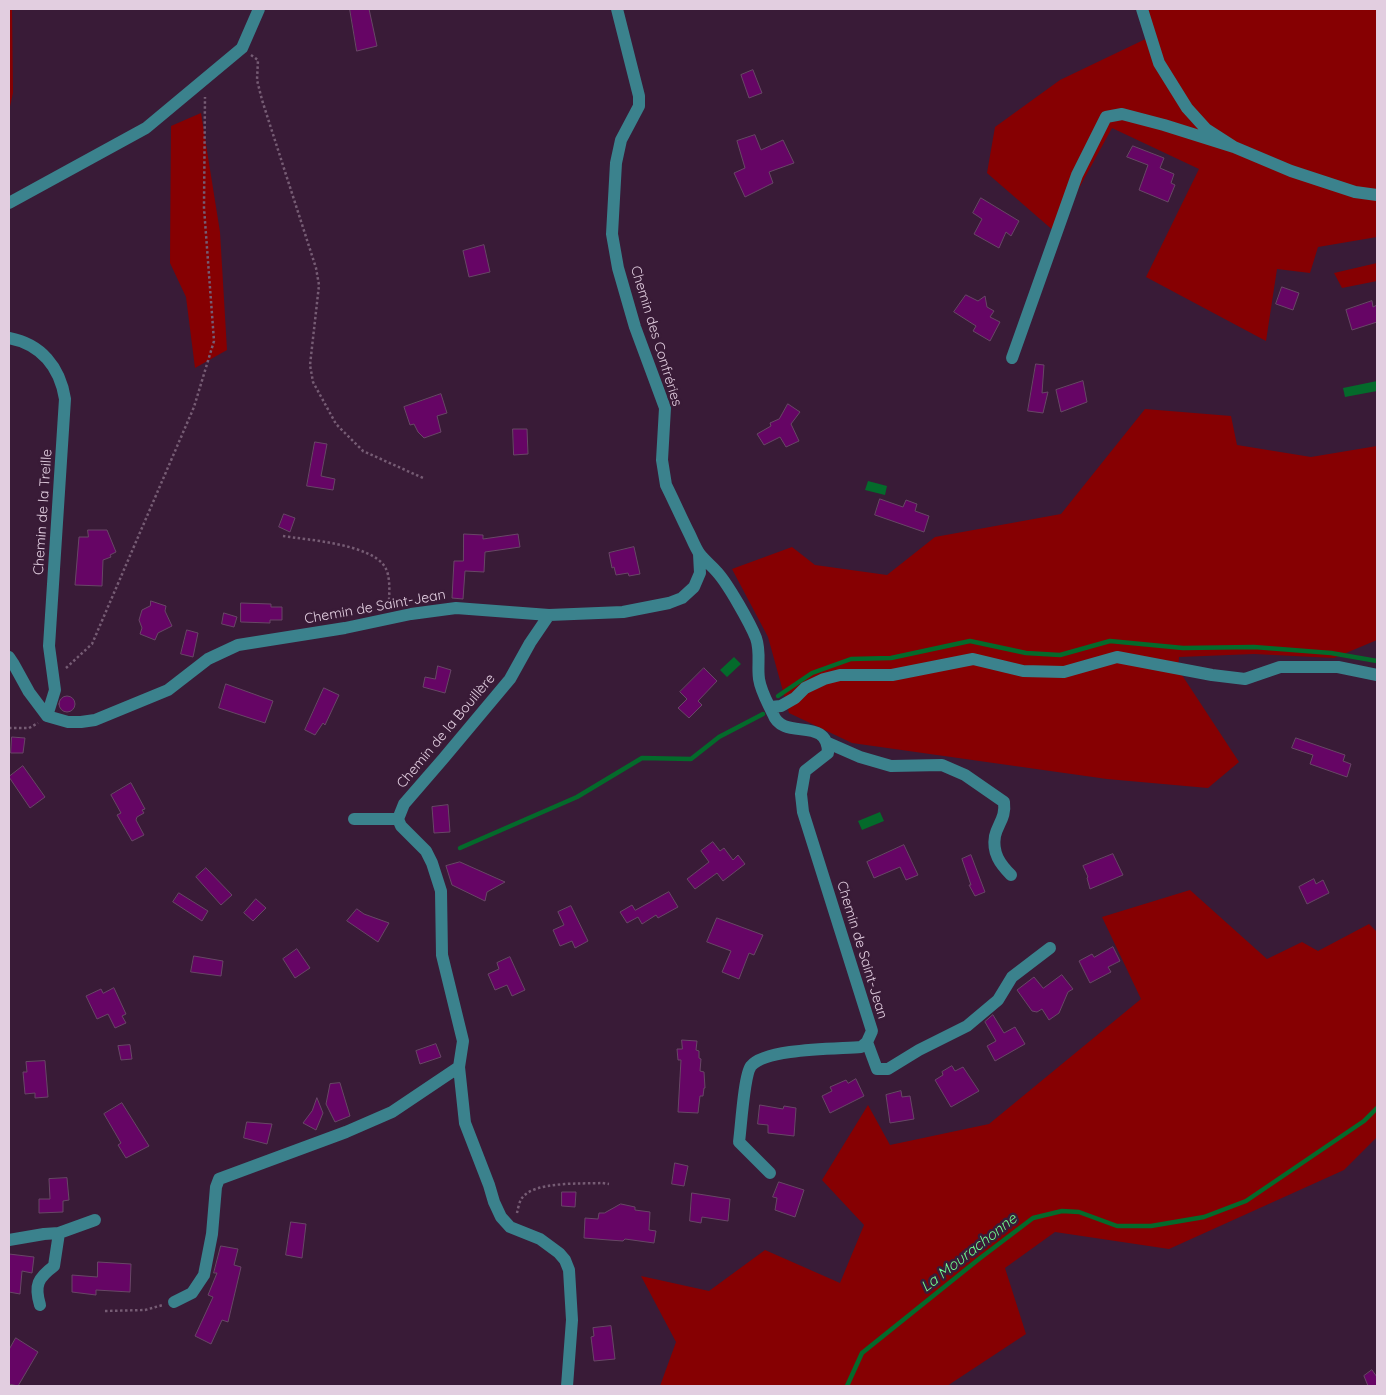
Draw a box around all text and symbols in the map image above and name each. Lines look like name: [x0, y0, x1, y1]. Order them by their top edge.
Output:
street label: Chemin des Confréries: [627, 264, 685, 408]
street label: Chemin de la Treille: [30, 448, 56, 576]
street label: Chemin de Saint-Jean: [303, 586, 447, 628]
street label: Chemin de la Bouillère: [393, 670, 499, 792]
street label: Chemin de Saint-Jean: [833, 879, 891, 1021]
water label: La Mourachonne: [917, 1210, 1021, 1296]

